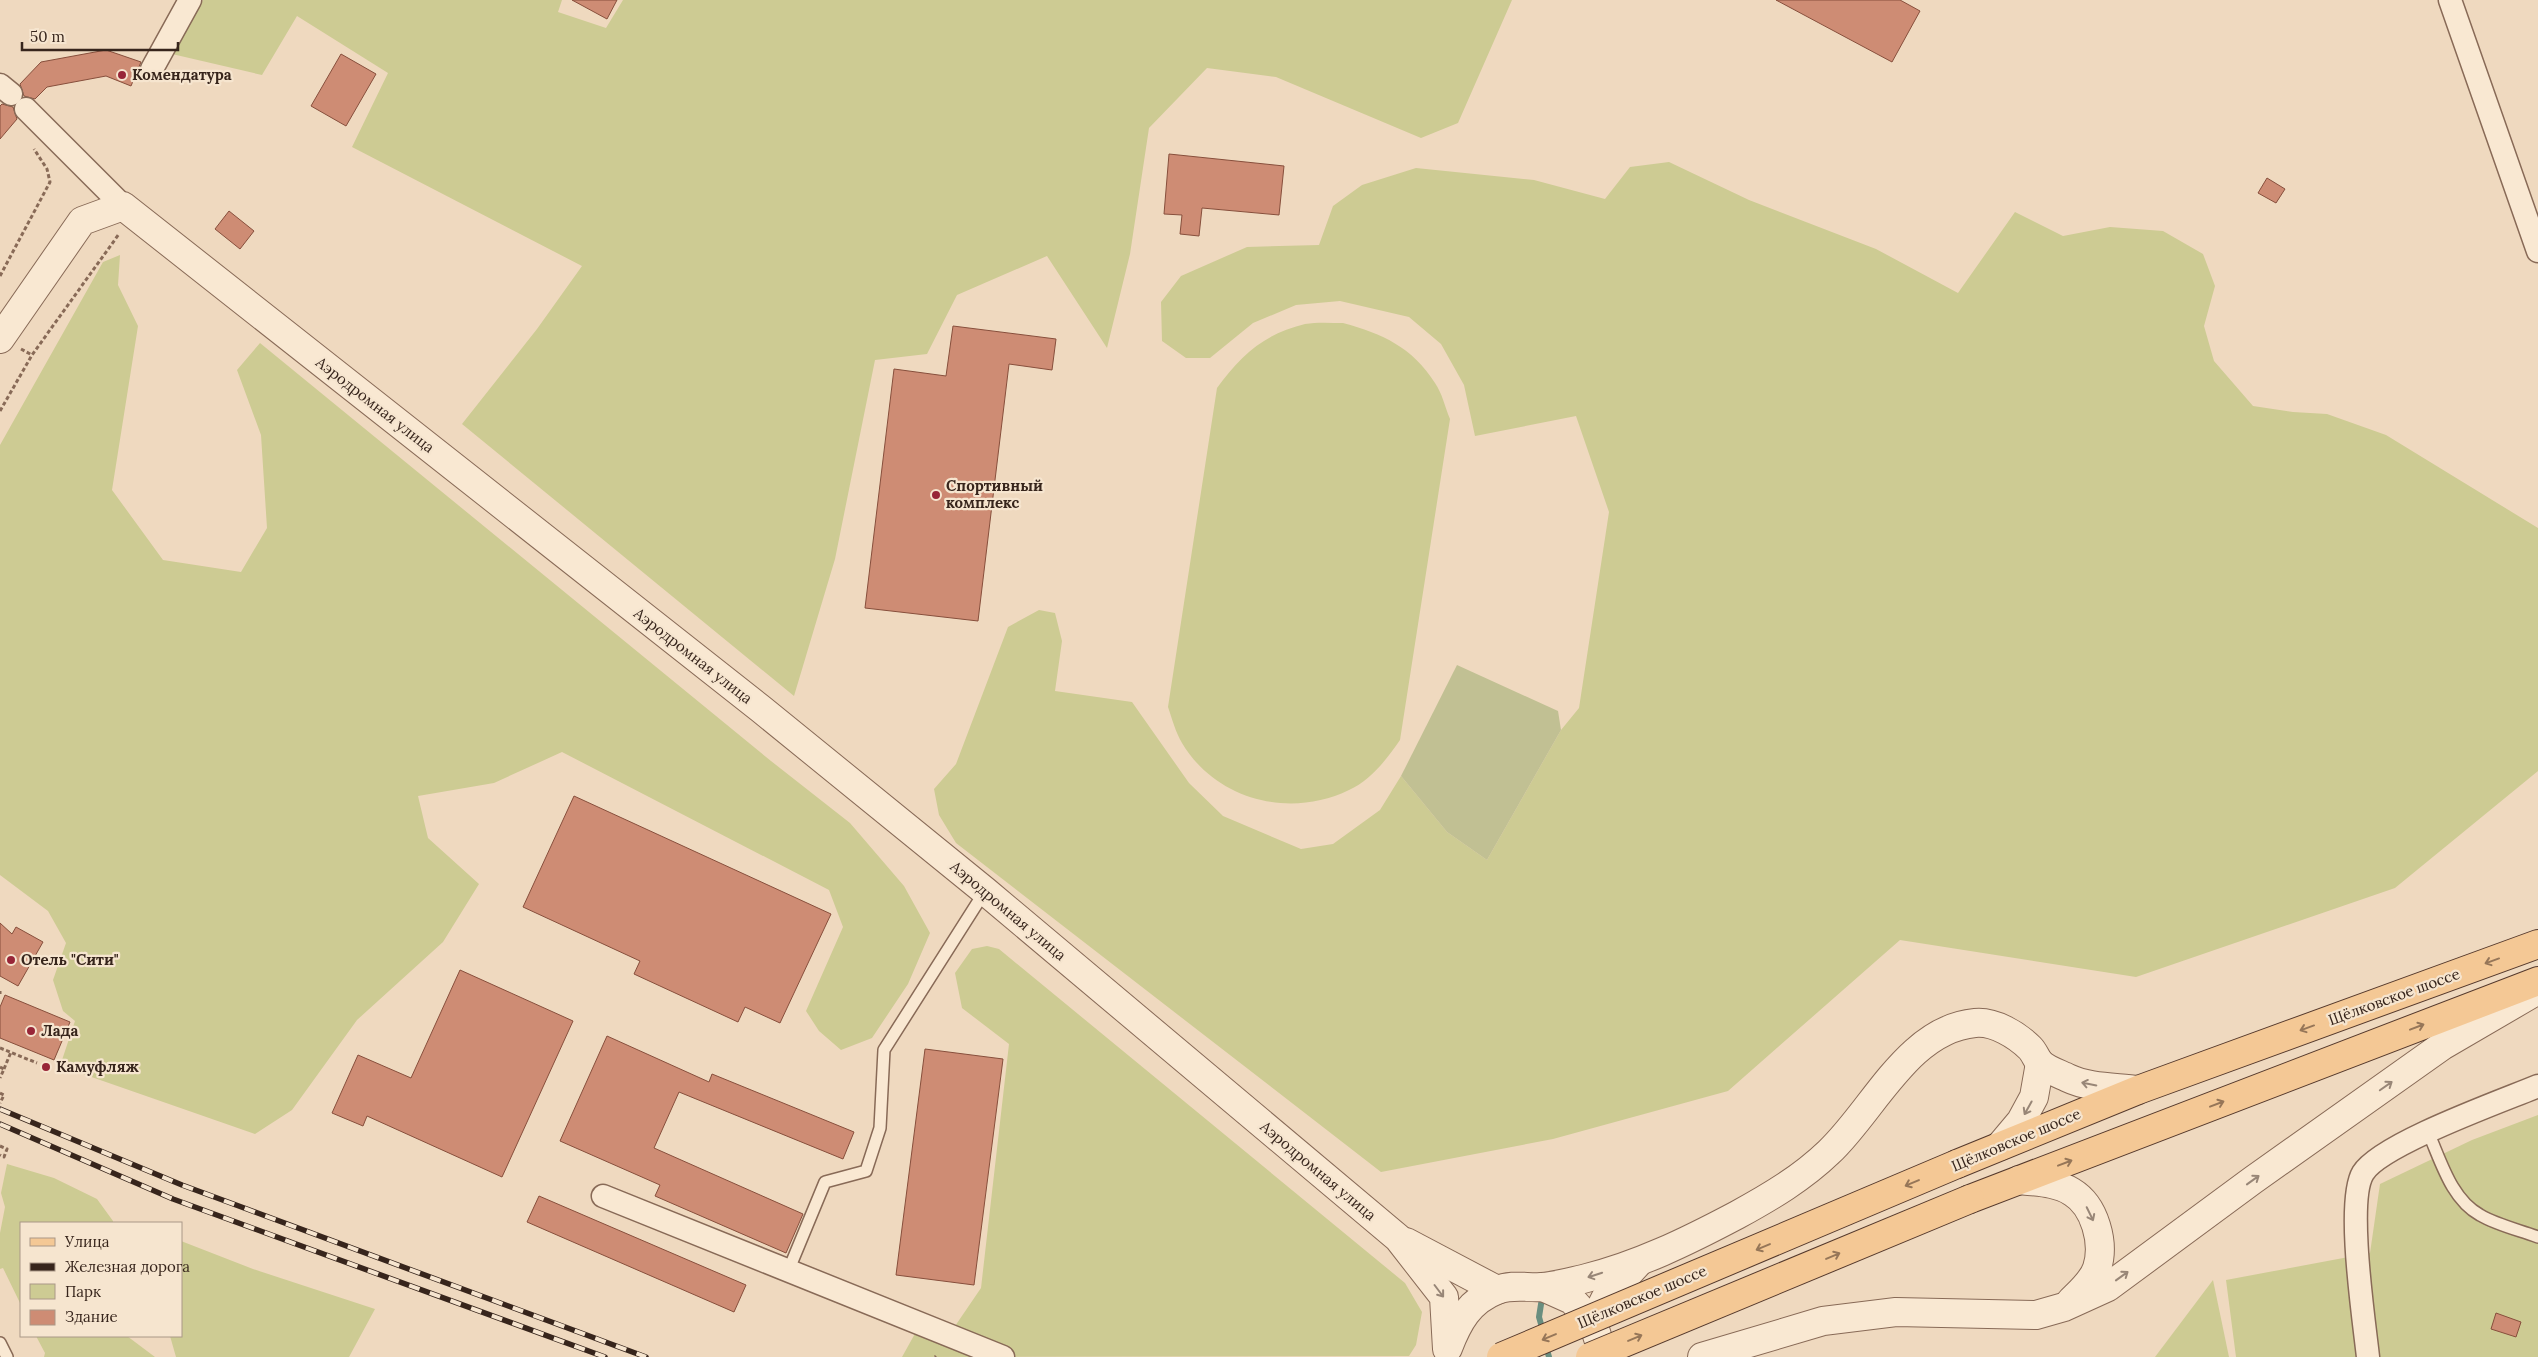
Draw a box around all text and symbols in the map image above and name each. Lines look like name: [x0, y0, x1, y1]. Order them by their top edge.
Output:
scale bar: [22, 20, 179, 52]
text: 50 m: [30, 27, 65, 46]
place label: Комендатура: [132, 65, 232, 84]
marker: Комендатура: [116, 69, 128, 81]
street label: Аэродромная улица: [312, 352, 439, 457]
place label: Спортивный комплекс: [946, 476, 1043, 512]
marker: Спортивный комплекс: [930, 489, 942, 501]
street label: Аэродромная улица: [630, 603, 757, 708]
street label: Аэродромная улица: [946, 856, 1070, 965]
place label: Отель "Сити": [21, 950, 119, 969]
marker: Отель "Сити": [5, 954, 17, 966]
one-way arrow: [2485, 957, 2500, 966]
street label: Щёлковское шоссе: [2325, 964, 2462, 1029]
place label: Лада: [41, 1021, 79, 1040]
one-way arrow: [2409, 1022, 2424, 1032]
one-way arrow: [2299, 1024, 2315, 1033]
marker: Лада: [25, 1025, 37, 1037]
place label: Камуфляж: [56, 1057, 139, 1076]
marker: Камуфляж: [40, 1061, 52, 1073]
one-way arrow: [2082, 1078, 2098, 1088]
one-way arrow: [2378, 1081, 2392, 1091]
one-way arrow: [2209, 1099, 2224, 1108]
one-way arrow: [2023, 1100, 2032, 1115]
street label: Щёлковское шоссе: [1948, 1104, 2083, 1175]
street label: Аэродромная улица: [1256, 1116, 1380, 1225]
one-way arrow: [2057, 1157, 2072, 1167]
one-way arrow: [2246, 1175, 2260, 1185]
one-way arrow: [1905, 1180, 1920, 1189]
one-way arrow: [2086, 1206, 2096, 1221]
legend: [20, 1222, 182, 1337]
text: Улица: [64, 1232, 110, 1251]
one-way arrow: [1756, 1242, 1771, 1252]
one-way arrow: [1825, 1250, 1840, 1260]
text: Железная дорога: [65, 1257, 190, 1276]
street label: Щёлковское шоссе: [1574, 1261, 1709, 1332]
one-way arrow: [1587, 1271, 1603, 1280]
one-way arrow: [2115, 1271, 2129, 1281]
text: Парк: [65, 1282, 101, 1301]
one-way arrow: [1434, 1284, 1444, 1298]
text: Здание: [65, 1307, 118, 1326]
one-way arrow: [1541, 1333, 1557, 1342]
one-way arrow: [1627, 1333, 1642, 1343]

